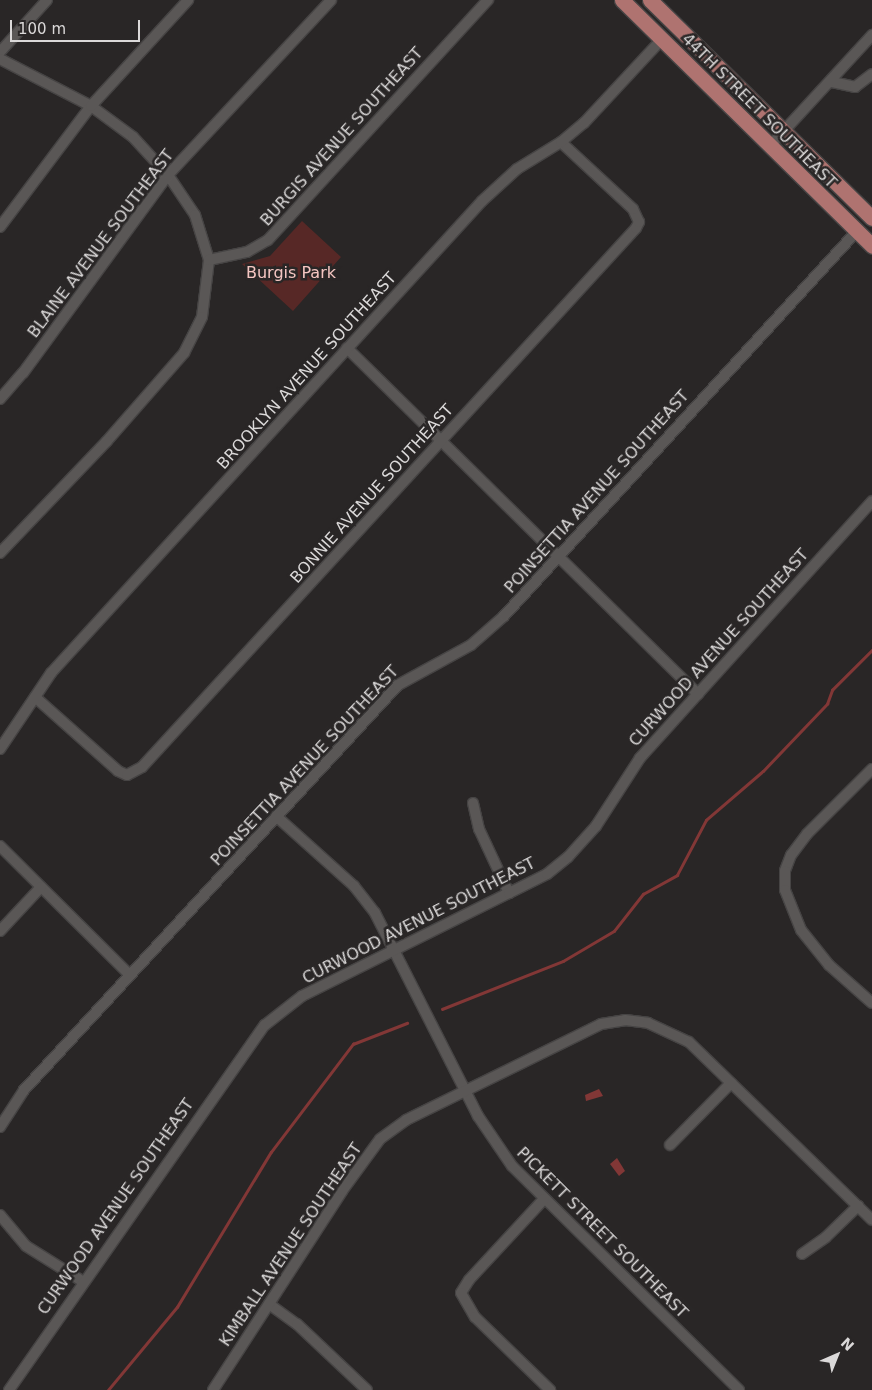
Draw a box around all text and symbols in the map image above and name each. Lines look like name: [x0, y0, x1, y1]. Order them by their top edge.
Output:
scale bar: [12, 10, 142, 42]
text: 100 m: [18, 20, 66, 38]
street label: 44TH STREET SOUTHEAST: [678, 30, 840, 192]
street label: BURGIS AVENUE SOUTHEAST: [257, 44, 427, 230]
street label: BLAINE AVENUE SOUTHEAST: [24, 146, 178, 342]
park label: Burgis Park: [246, 263, 336, 283]
street label: BROOKLYN AVENUE SOUTHEAST: [213, 269, 401, 473]
street label: POINSETTIA AVENUE SOUTHEAST: [501, 387, 693, 597]
street label: BONNIE AVENUE SOUTHEAST: [286, 401, 458, 587]
street label: CURWOOD AVENUE SOUTHEAST: [625, 545, 813, 751]
street label: POINSETTIA AVENUE SOUTHEAST: [207, 662, 403, 870]
street label: CURWOOD AVENUE SOUTHEAST: [299, 854, 539, 988]
street label: CURWOOD AVENUE SOUTHEAST: [34, 1095, 198, 1319]
street label: KIMBALL AVENUE SOUTHEAST: [216, 1140, 366, 1350]
street label: PICKETT STREET SOUTHEAST: [513, 1144, 691, 1322]
north arrow: [812, 1330, 862, 1380]
text: N: [838, 1334, 857, 1354]

